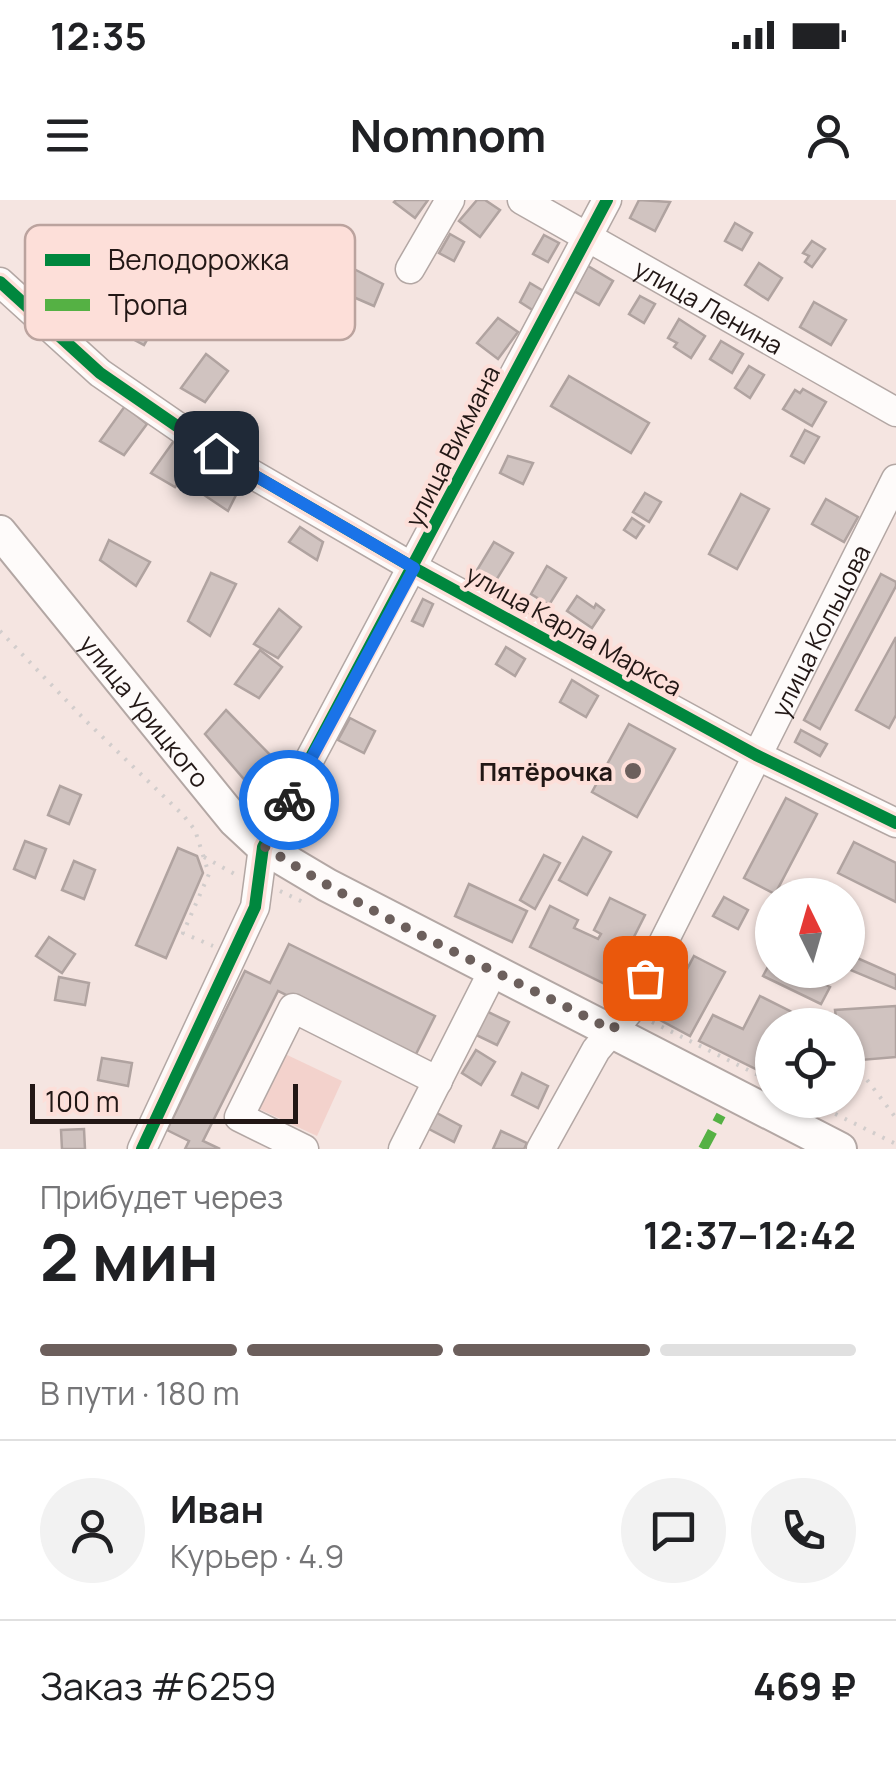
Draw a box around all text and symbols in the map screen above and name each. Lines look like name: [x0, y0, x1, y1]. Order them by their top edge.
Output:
text: 12:35: [50, 9, 147, 61]
text: Nomnom: [350, 104, 546, 166]
icon: menu: [40, 108, 95, 163]
icon: person: [801, 108, 856, 163]
legend: [25, 225, 355, 340]
text: Велодорожка: [108, 240, 289, 278]
street label: улица Ленина: [628, 250, 790, 362]
text: Тропа: [108, 285, 188, 323]
street label: улица Викмана: [396, 359, 508, 533]
pin: [174, 411, 259, 496]
icon: home: [189, 426, 244, 481]
street label: улица Кольцова: [762, 538, 878, 723]
street label: улица Карла Маркса: [460, 556, 688, 704]
street label: улица Урицкого: [72, 627, 218, 794]
courier: [239, 750, 339, 850]
place label: Пятёрочка: [479, 754, 613, 789]
marker: Пятёрочка: [622, 760, 644, 782]
icon: bike: [262, 773, 317, 828]
north arrow: [755, 878, 865, 988]
map controls: [755, 878, 865, 1118]
pin: [603, 936, 688, 1021]
icon: bag: [618, 951, 673, 1006]
button: locate: [755, 1008, 865, 1118]
scale bar: [30, 1079, 298, 1124]
text: 100 m: [45, 1082, 119, 1120]
text: Прибудет через: [40, 1175, 283, 1219]
text: 12:37–12:42: [643, 1208, 856, 1260]
text: 2 мин: [40, 1212, 219, 1301]
text: В пути · 180 m: [40, 1371, 240, 1415]
button: person: [40, 1478, 145, 1583]
button: chat: [621, 1478, 726, 1583]
button: phone: [751, 1478, 856, 1583]
text: Иван: [170, 1482, 264, 1534]
text: Курьер · 4.9: [170, 1534, 344, 1578]
text: Заказ #6259: [40, 1659, 276, 1711]
text: 469 ₽: [753, 1659, 856, 1711]

